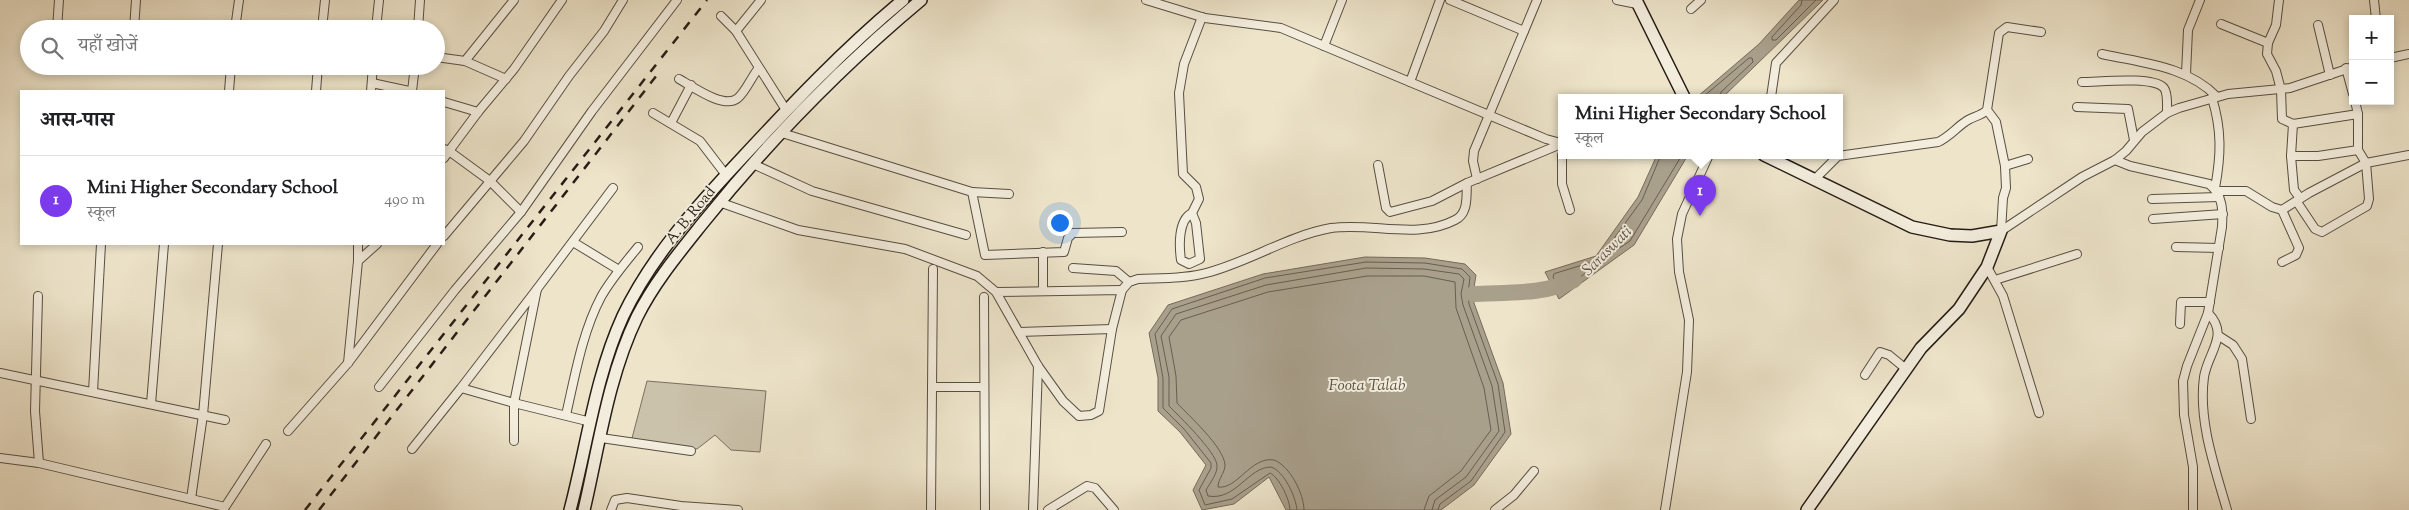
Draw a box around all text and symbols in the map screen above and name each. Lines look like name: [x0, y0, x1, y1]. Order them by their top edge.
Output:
map controls: [2349, 15, 2394, 105]
button: +: [2349, 15, 2394, 60]
search box: [20, 20, 445, 75]
text: यहाँ खोजें: [78, 33, 138, 60]
icon: search: [38, 34, 66, 62]
button: −: [2349, 60, 2394, 105]
popup: [1558, 94, 1843, 159]
text: Mini Higher Secondary School: [1575, 101, 1826, 128]
text: आस-पास: [40, 106, 114, 136]
text: स्कूल: [1575, 128, 1604, 151]
text: Mini Higher Secondary School: [87, 175, 338, 202]
pin: 1: [1684, 175, 1716, 216]
street label: A. B. Road: [661, 182, 721, 249]
text: 1: [53, 189, 59, 212]
text: 490 m: [384, 189, 425, 212]
text: स्कूल: [87, 202, 116, 225]
your location: [1047, 210, 1073, 236]
water label: Saraswati: [1578, 222, 1638, 282]
water label: Foota Talab: [1329, 375, 1406, 398]

